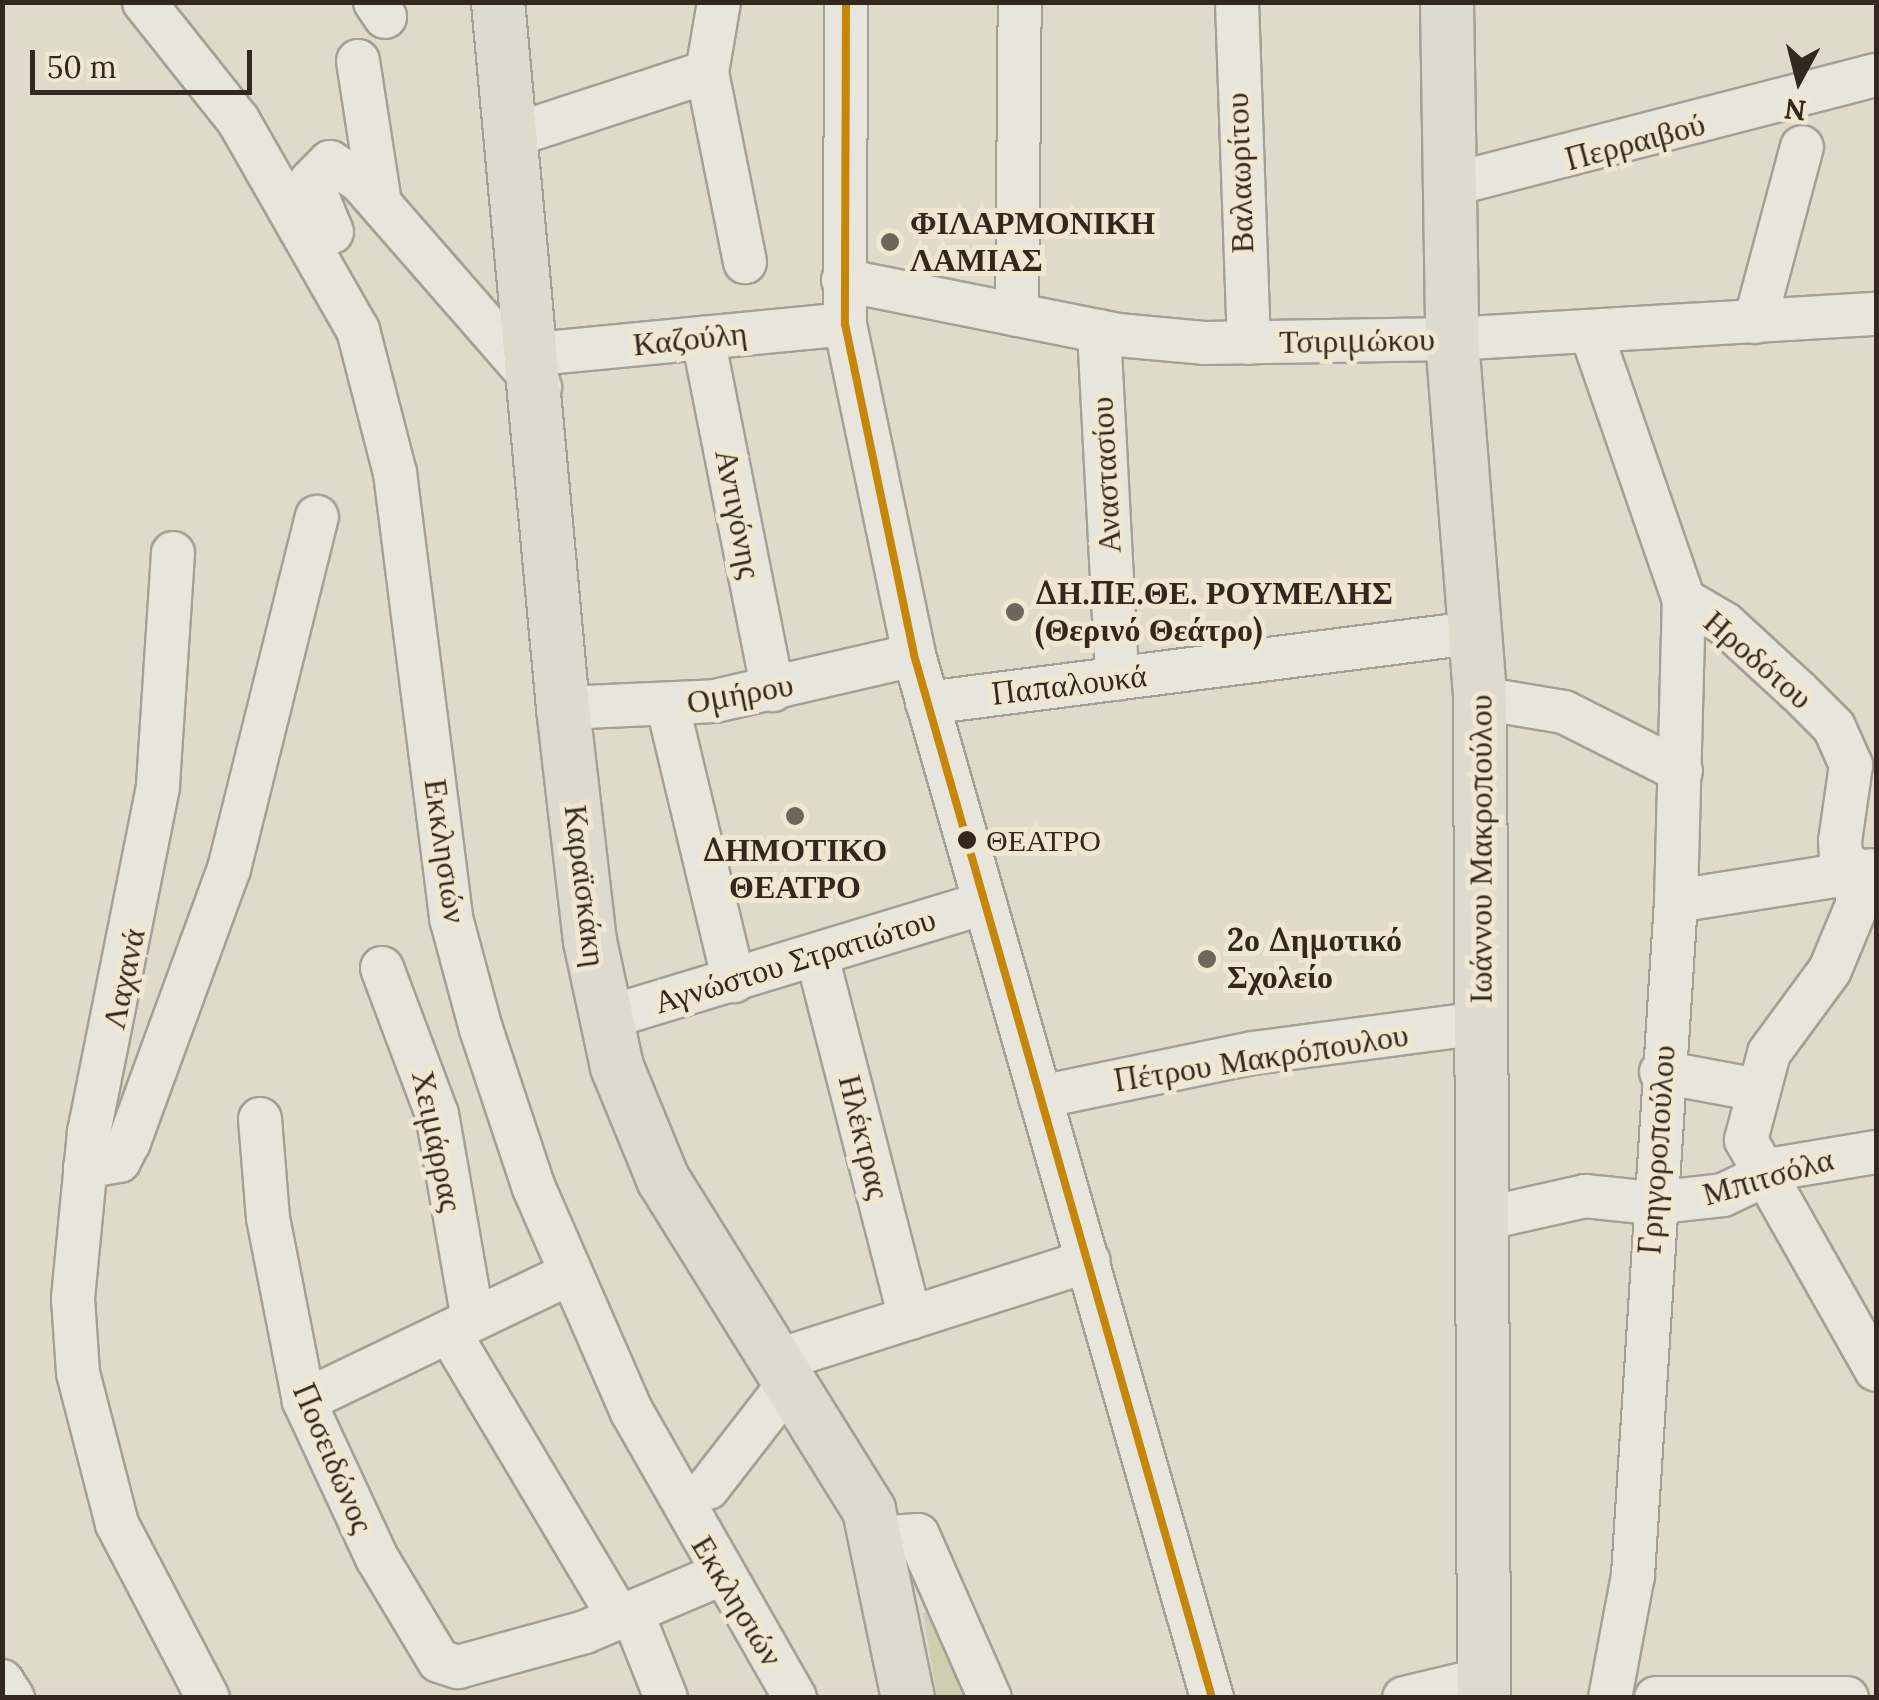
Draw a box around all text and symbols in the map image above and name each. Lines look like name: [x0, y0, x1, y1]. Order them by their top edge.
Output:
scale bar: [35, 30, 258, 92]
north arrow: [1749, 30, 1849, 130]
text: 50 m: [47, 48, 117, 86]
text: N: [1782, 91, 1808, 129]
street label: Βαλαωρίτου: [1218, 92, 1262, 254]
street label: Περραιβού: [1561, 105, 1709, 179]
place label: ΦΙΛΑΡΜΟΝΙΚΗ ΛΑΜΙΑΣ: [910, 205, 1155, 280]
marker: ΦΙΛΑΡΜΟΝΙΚΗ ΛΑΜΙΑΣ: [879, 231, 901, 253]
street label: Καζούλη: [631, 314, 749, 364]
street label: Τσιριμώκου: [1279, 320, 1435, 362]
street label: Αναστασίου: [1083, 396, 1129, 554]
street label: Αντιγόνης: [707, 446, 769, 582]
place label: ΔΗ.ΠΕ.ΘΕ. ΡΟΥΜΕΛΗΣ (Θερινό Θεάτρο): [1035, 575, 1393, 650]
marker: ΔΗ.ΠΕ.ΘΕ. ΡΟΥΜΕΛΗΣ (Θερινό Θεάτρο): [1004, 601, 1026, 623]
street label: Ηροδότου: [1696, 603, 1820, 717]
street label: Παπαλουκά: [989, 656, 1149, 714]
street label: Ομήρου: [684, 666, 796, 722]
street label: Ιωάννου Μακροπούλου: [1462, 695, 1500, 1003]
street label: Εκκλησιών: [416, 776, 474, 926]
street label: Καραϊσκάκη: [556, 803, 614, 969]
marker: ΔΗΜΟΤΙΚΟ ΘΕΑΤΡΟ: [784, 805, 806, 827]
place label: ΘΕΑΤΡΟ: [986, 822, 1101, 858]
marker: ΘΕΑΤΡΟ: [957, 830, 977, 850]
place label: ΔΗΜΟΤΙΚΟ ΘΕΑΤΡΟ: [703, 832, 887, 907]
street label: Αγνώστου Στρατιώτου: [650, 900, 940, 1022]
place label: 2ο Δημοτικό Σχολείο: [1227, 922, 1402, 997]
street label: Λαχανά: [95, 925, 153, 1033]
marker: 2ο Δημοτικό Σχολείο: [1196, 948, 1218, 970]
street label: Πέτρου Μακρόπουλου: [1111, 1016, 1411, 1100]
street label: Γρηγοροπούλου: [1631, 1044, 1683, 1256]
street label: Χειμάρρας: [403, 1067, 471, 1215]
street label: Ηλέκτρας: [830, 1071, 898, 1203]
street label: Μπιτσόλα: [1698, 1140, 1838, 1214]
street label: Ποσειδώνος: [284, 1377, 382, 1539]
street label: Εκκλησιών: [683, 1529, 791, 1673]

